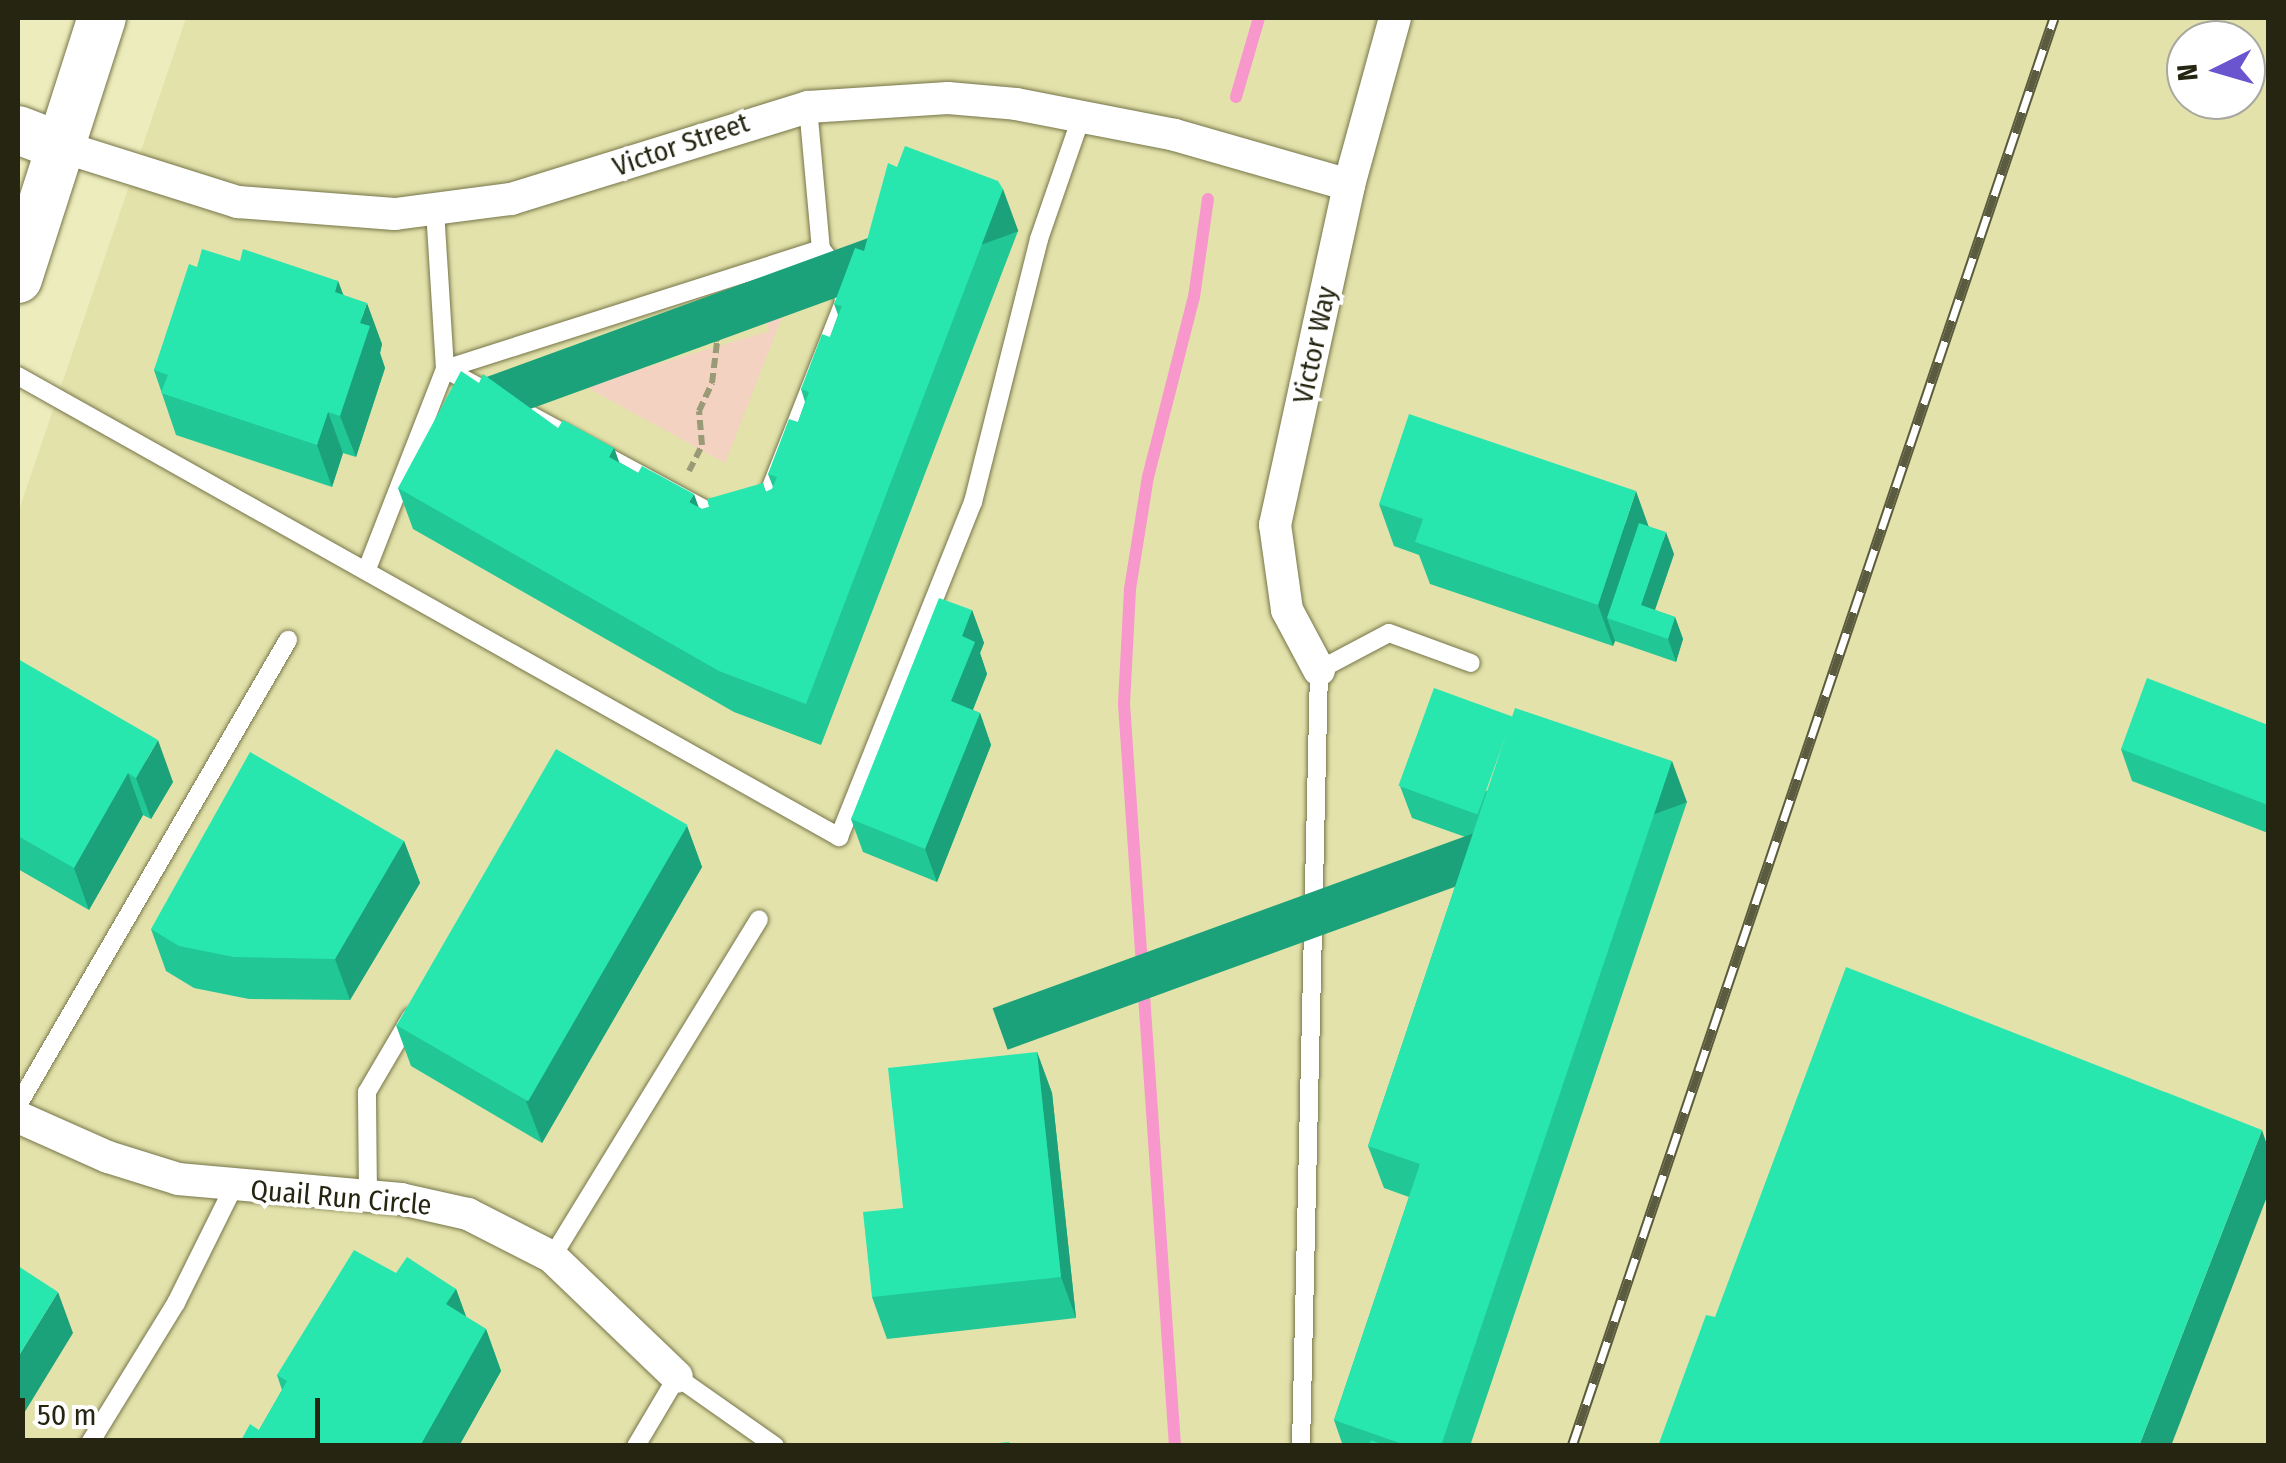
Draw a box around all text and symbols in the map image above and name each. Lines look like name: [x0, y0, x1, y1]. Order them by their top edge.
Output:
north arrow: [2166, 20, 2266, 120]
text: N: [2170, 63, 2205, 82]
street label: Victor Street: [608, 106, 754, 184]
street label: Victor Way: [1286, 283, 1344, 407]
street label: Quail Run Circle: [249, 1173, 433, 1223]
scale bar: [25, 1378, 325, 1440]
text: 50 m: [37, 1397, 97, 1433]

